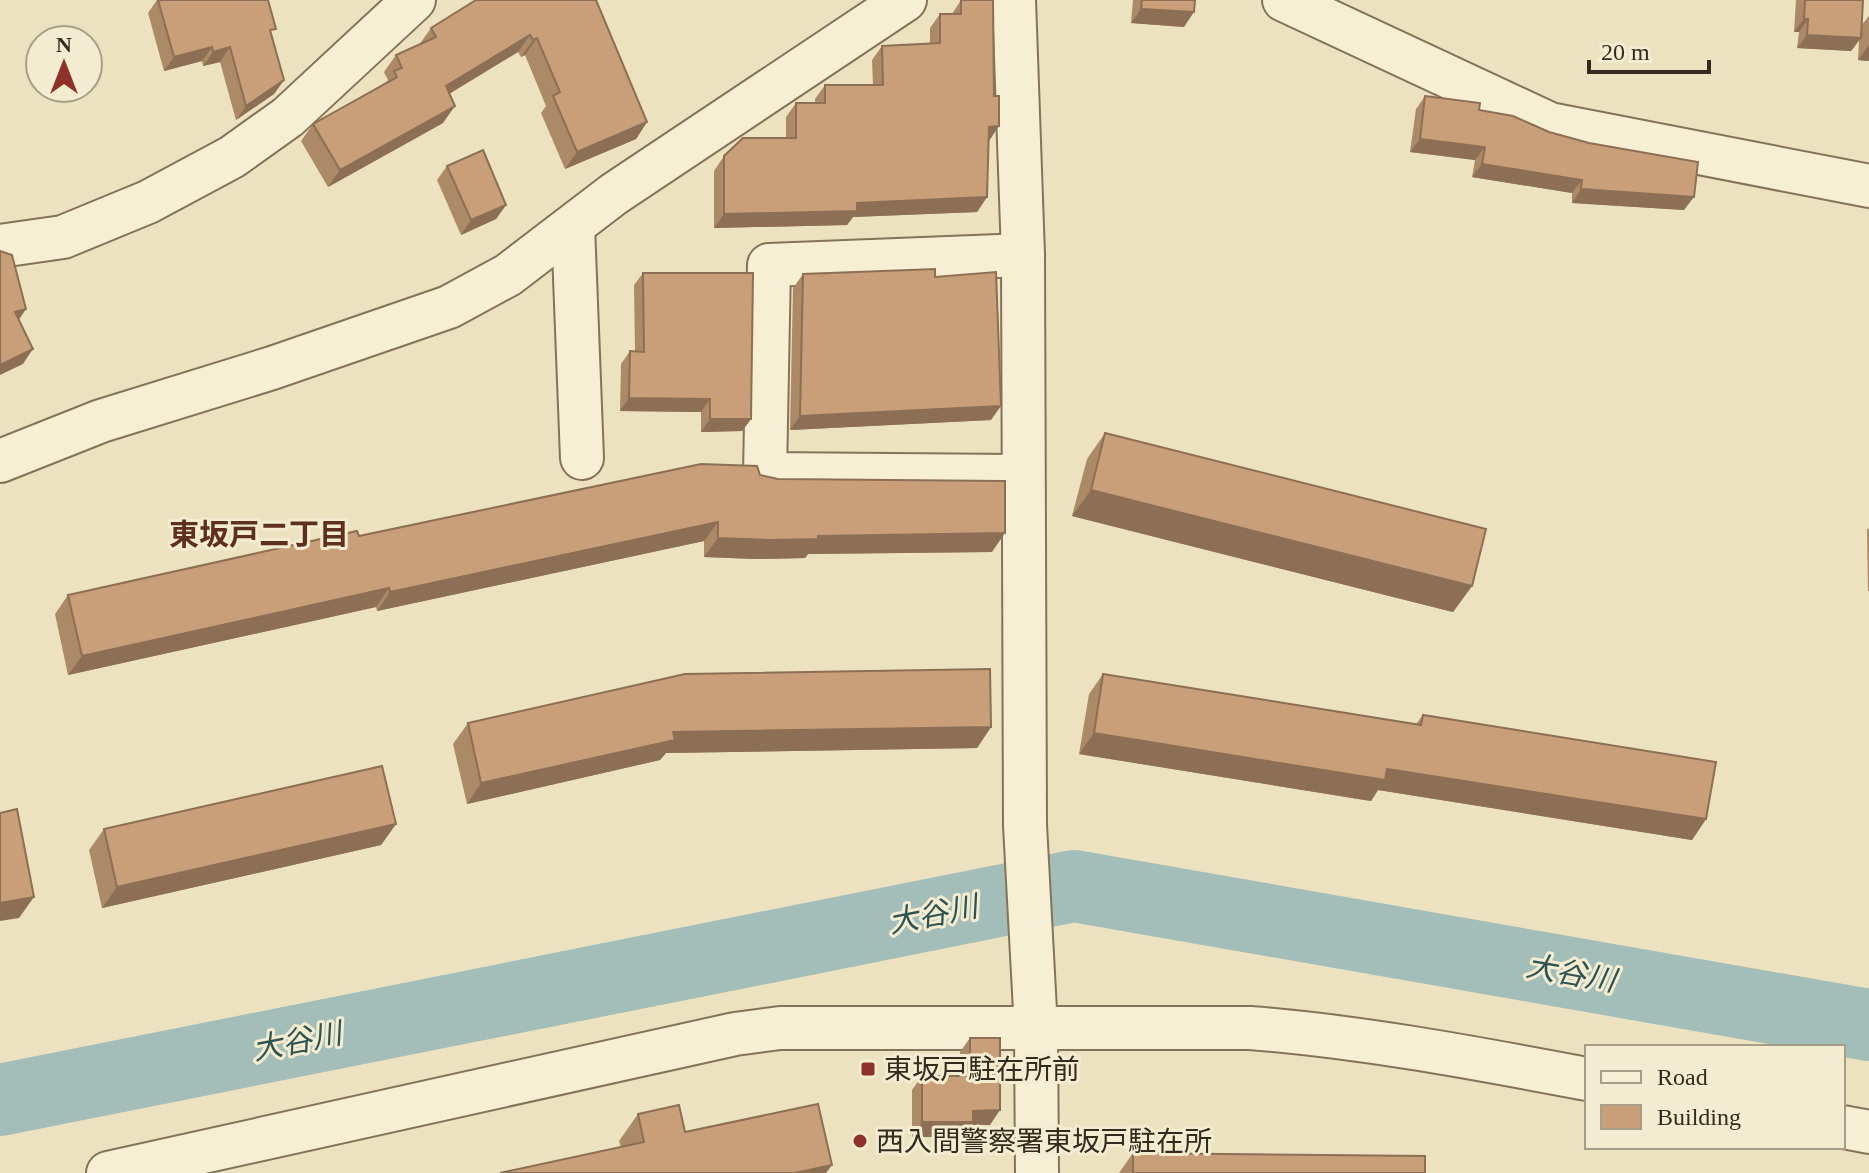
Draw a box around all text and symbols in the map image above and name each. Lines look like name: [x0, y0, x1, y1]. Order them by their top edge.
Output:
north arrow: [24, 24, 104, 104]
scale bar: [1589, 24, 1709, 74]
text: N: [56, 32, 72, 57]
text: 20 m: [1601, 39, 1650, 65]
district label: 東坂戸二丁目: [169, 518, 349, 551]
water label: 大谷川: [886, 889, 983, 939]
water label: 大谷川: [1524, 949, 1621, 998]
water label: 大谷川: [250, 1016, 347, 1066]
legend: [1585, 1045, 1845, 1149]
place label: 東坂戸駐在所前: [884, 1054, 1080, 1085]
marker: 東坂戸駐在所前: [859, 1060, 877, 1078]
text: Road: [1657, 1064, 1708, 1090]
text: Building: [1657, 1104, 1741, 1130]
place label: 西入間警察署東坂戸駐在所: [876, 1126, 1212, 1157]
marker: 西入間警察署東坂戸駐在所: [851, 1132, 869, 1150]

